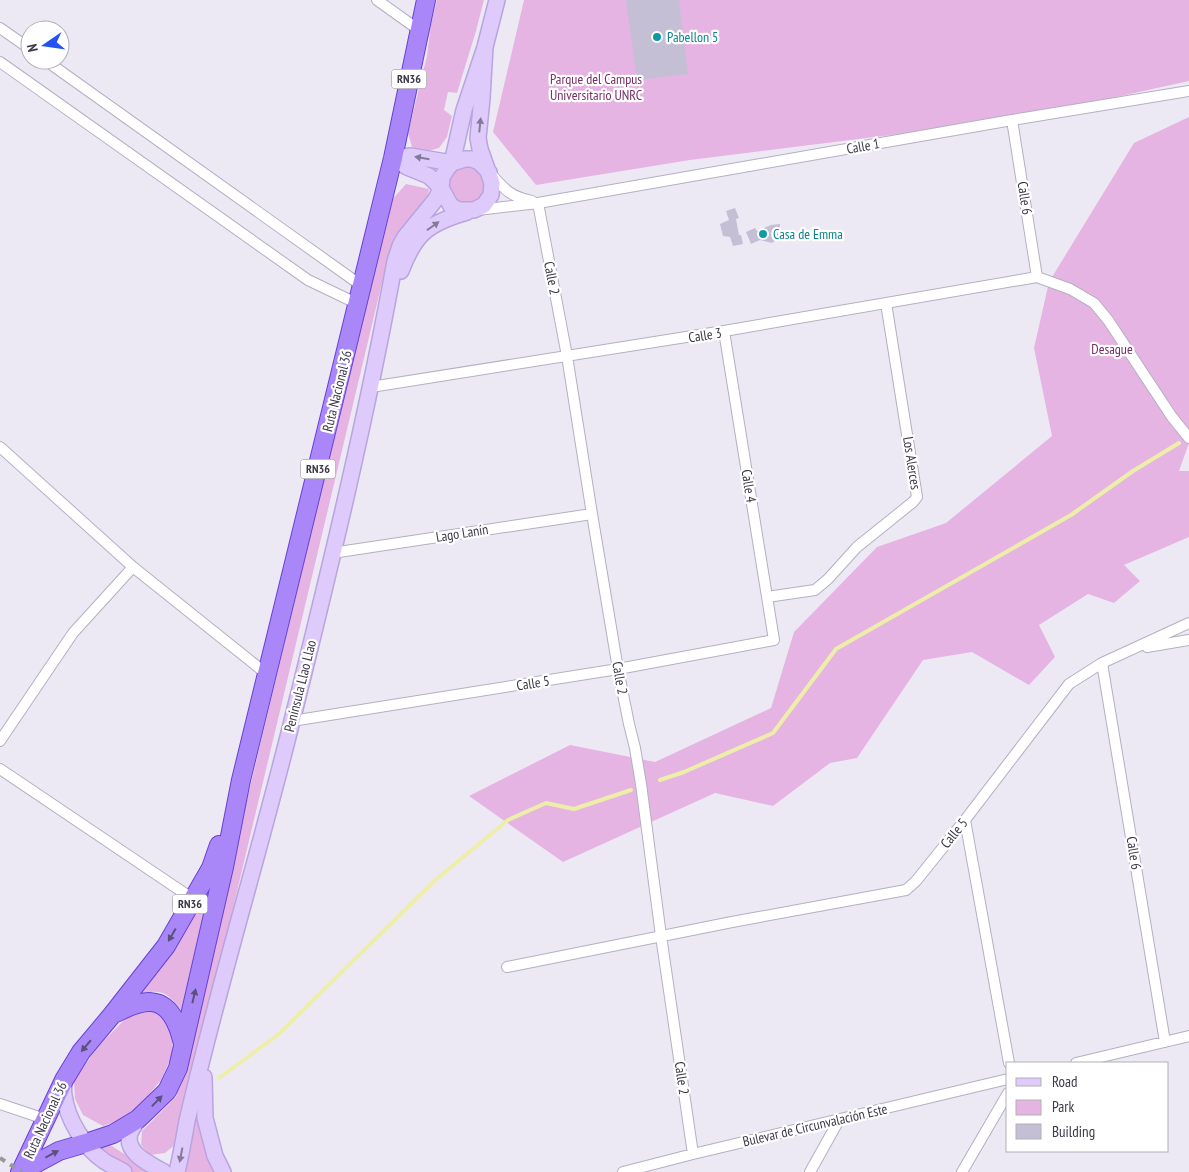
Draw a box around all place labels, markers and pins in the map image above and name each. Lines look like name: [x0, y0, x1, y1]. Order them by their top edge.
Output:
place label: Pabellon 5: [667, 28, 718, 46]
marker: Pabellon 5: [651, 31, 663, 43]
place label: Casa de Emma: [773, 225, 843, 243]
marker: Casa de Emma: [757, 228, 769, 240]

